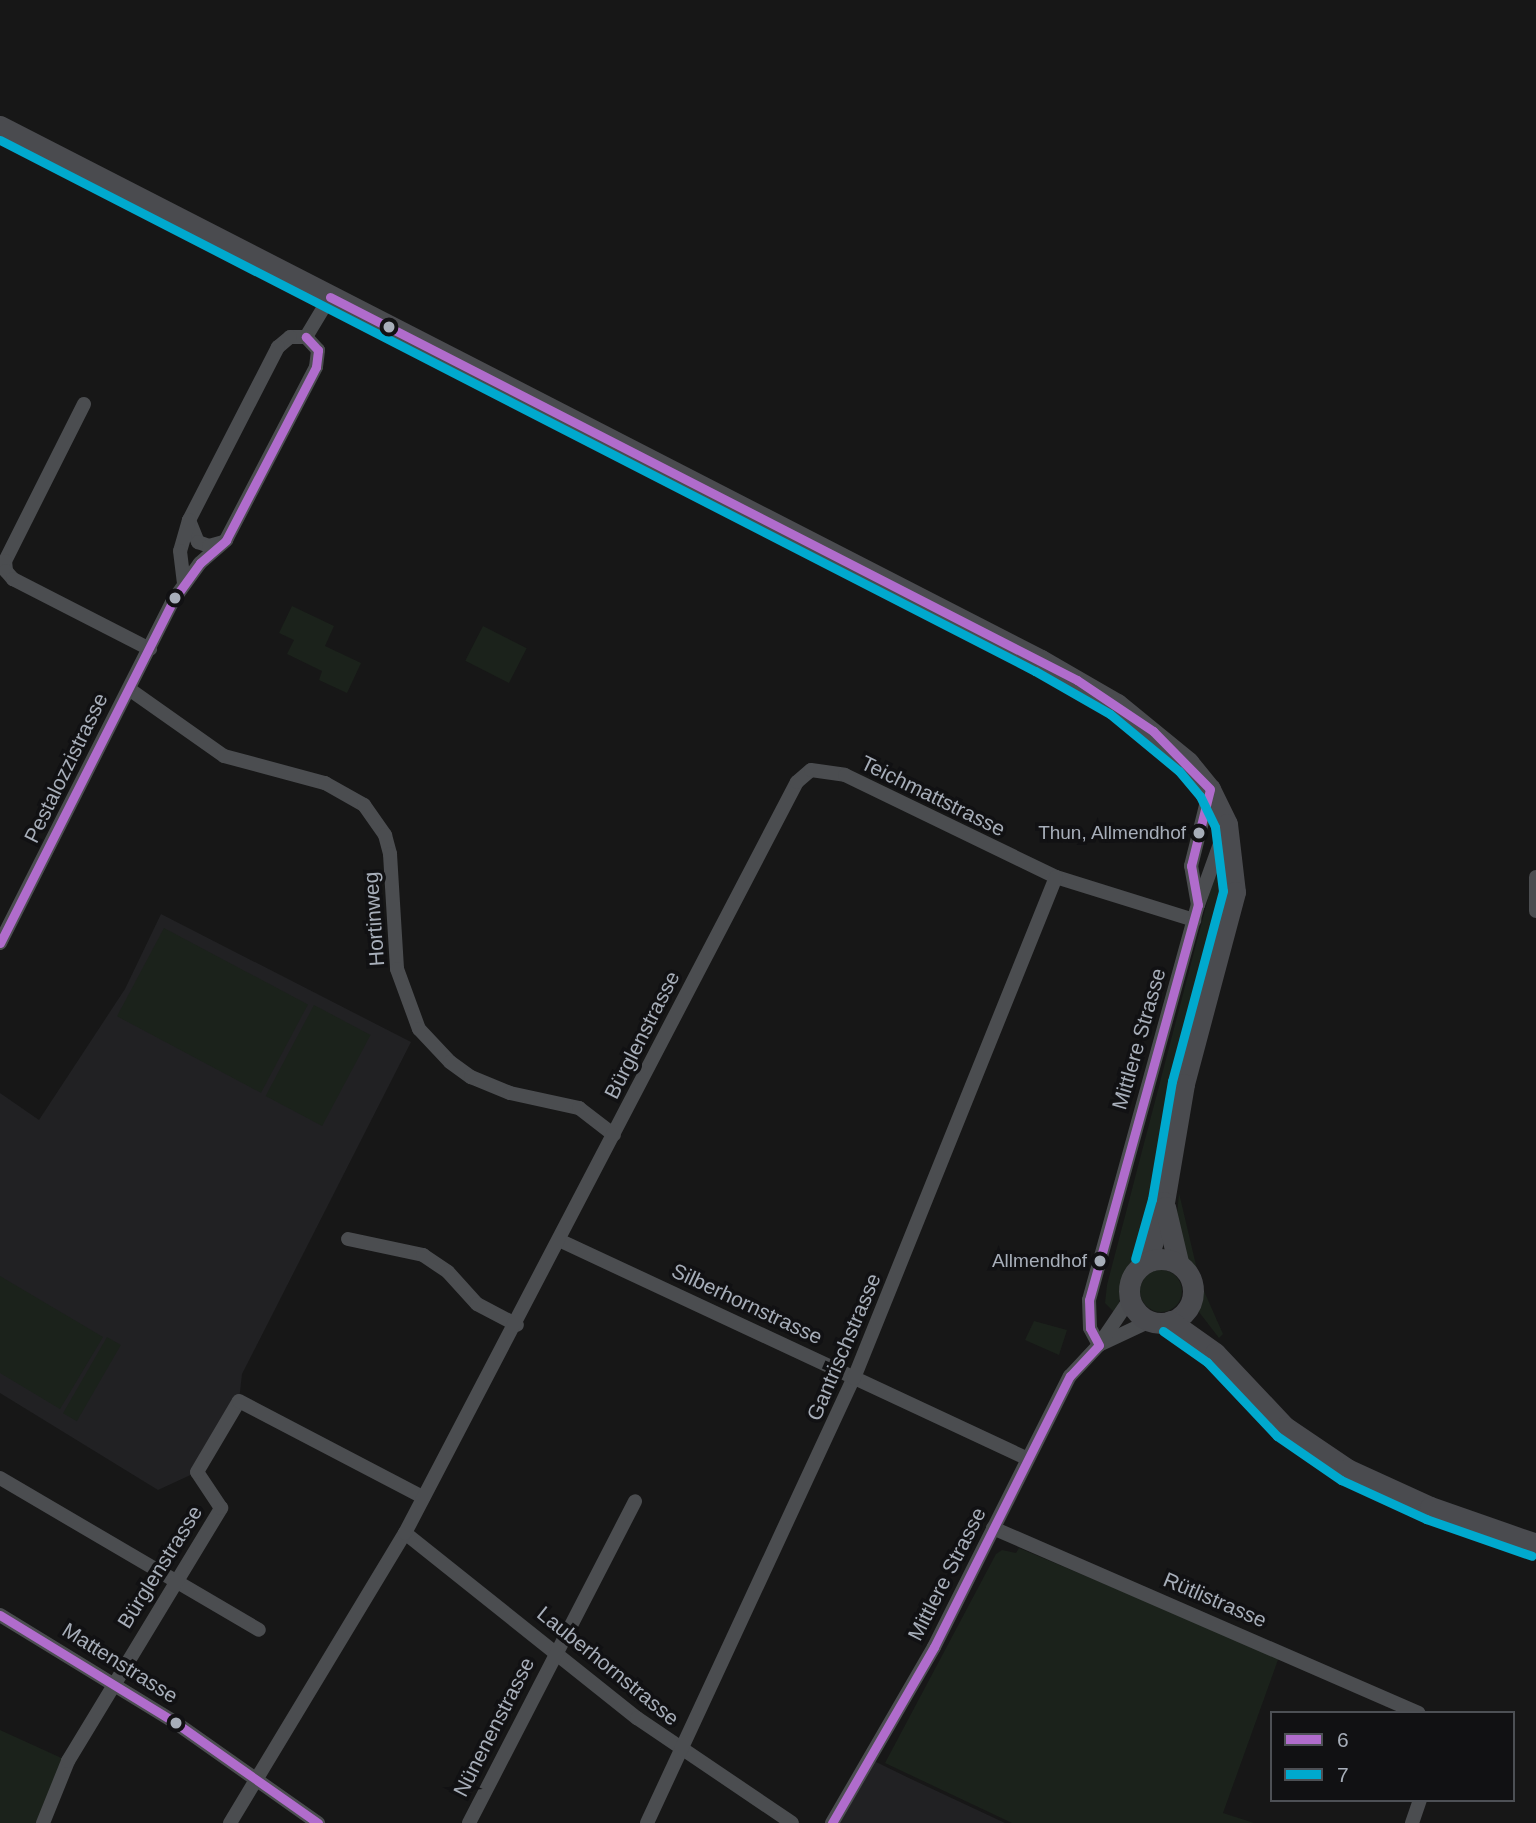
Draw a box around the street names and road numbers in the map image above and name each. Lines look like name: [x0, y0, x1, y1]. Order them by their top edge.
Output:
street label: Pestalozzistrasse: [19, 689, 113, 847]
street label: Teichmattstrasse: [857, 750, 1009, 842]
street label: Hortinweg: [358, 871, 390, 967]
street label: Mittlere Strasse: [1107, 965, 1171, 1113]
street label: Bürglenstrasse: [599, 967, 685, 1103]
street label: Silberhornstrasse: [668, 1258, 826, 1350]
street label: Gantrischstrasse: [802, 1270, 886, 1424]
street label: Bürglenstrasse: [112, 1501, 208, 1633]
street label: Mittlere Strasse: [903, 1503, 991, 1645]
street label: Rütlistrasse: [1160, 1567, 1270, 1633]
street label: Lauberhornstrasse: [532, 1601, 684, 1731]
street label: Mattenstrasse: [57, 1617, 183, 1709]
street label: Nünenenstrasse: [448, 1653, 540, 1801]

